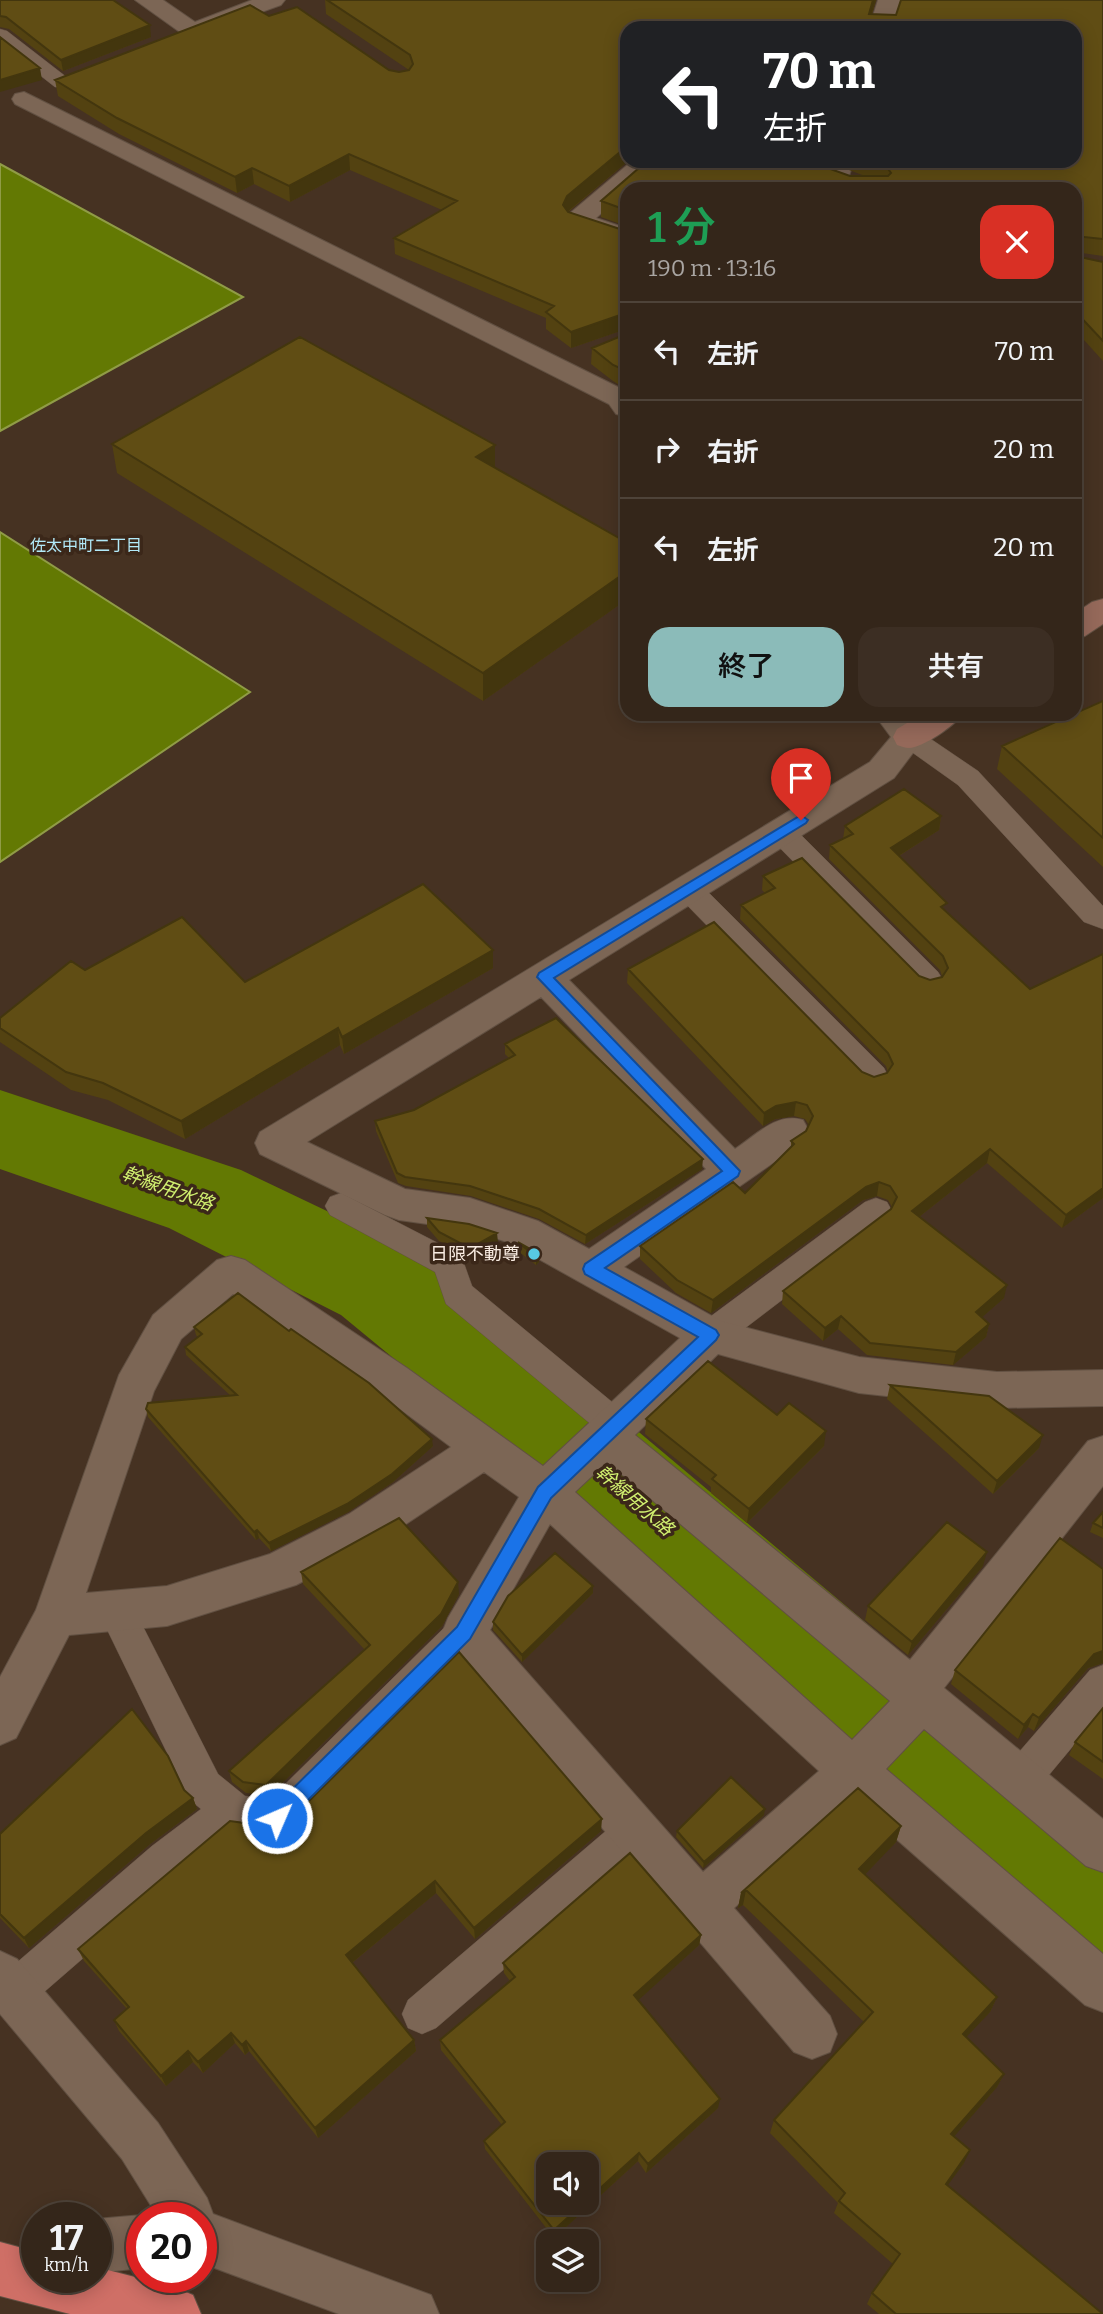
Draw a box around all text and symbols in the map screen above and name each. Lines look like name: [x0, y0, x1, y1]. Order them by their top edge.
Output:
text: 70 m: [763, 42, 875, 101]
icon: left: [648, 49, 739, 140]
text: 左折: [763, 109, 827, 147]
text: 1 分: [648, 203, 716, 253]
button: close: [980, 205, 1054, 279]
text: 190 m · 13:16: [648, 254, 776, 282]
icon: left: [648, 332, 686, 370]
text: 70 m: [995, 336, 1054, 367]
text: 左折: [707, 339, 759, 370]
icon: right: [648, 430, 686, 468]
text: 20 m: [993, 434, 1054, 465]
text: 右折: [707, 437, 759, 468]
icon: left: [648, 528, 686, 566]
text: 20 m: [993, 532, 1054, 563]
text: 左折: [707, 535, 759, 566]
district label: 佐太中町二丁目: [30, 536, 142, 555]
button: 終了: [648, 627, 844, 707]
button: 共有: [858, 627, 1054, 707]
pin: [771, 748, 831, 820]
icon: arrive: [782, 759, 820, 797]
water label: 幹線用水路: [119, 1161, 218, 1216]
place label: 日限不動尊: [430, 1243, 520, 1265]
marker: 日限不動尊: [526, 1246, 542, 1262]
water label: 幹線用水路: [591, 1461, 680, 1542]
position arrow: [240, 1781, 314, 1855]
map controls: [536, 2152, 599, 2292]
button: sound: [536, 2152, 599, 2215]
speed limit sign: 20: [126, 2202, 217, 2293]
text: 17: [50, 2217, 83, 2259]
button: layers: [536, 2229, 599, 2292]
text: km/h: [44, 2254, 89, 2276]

